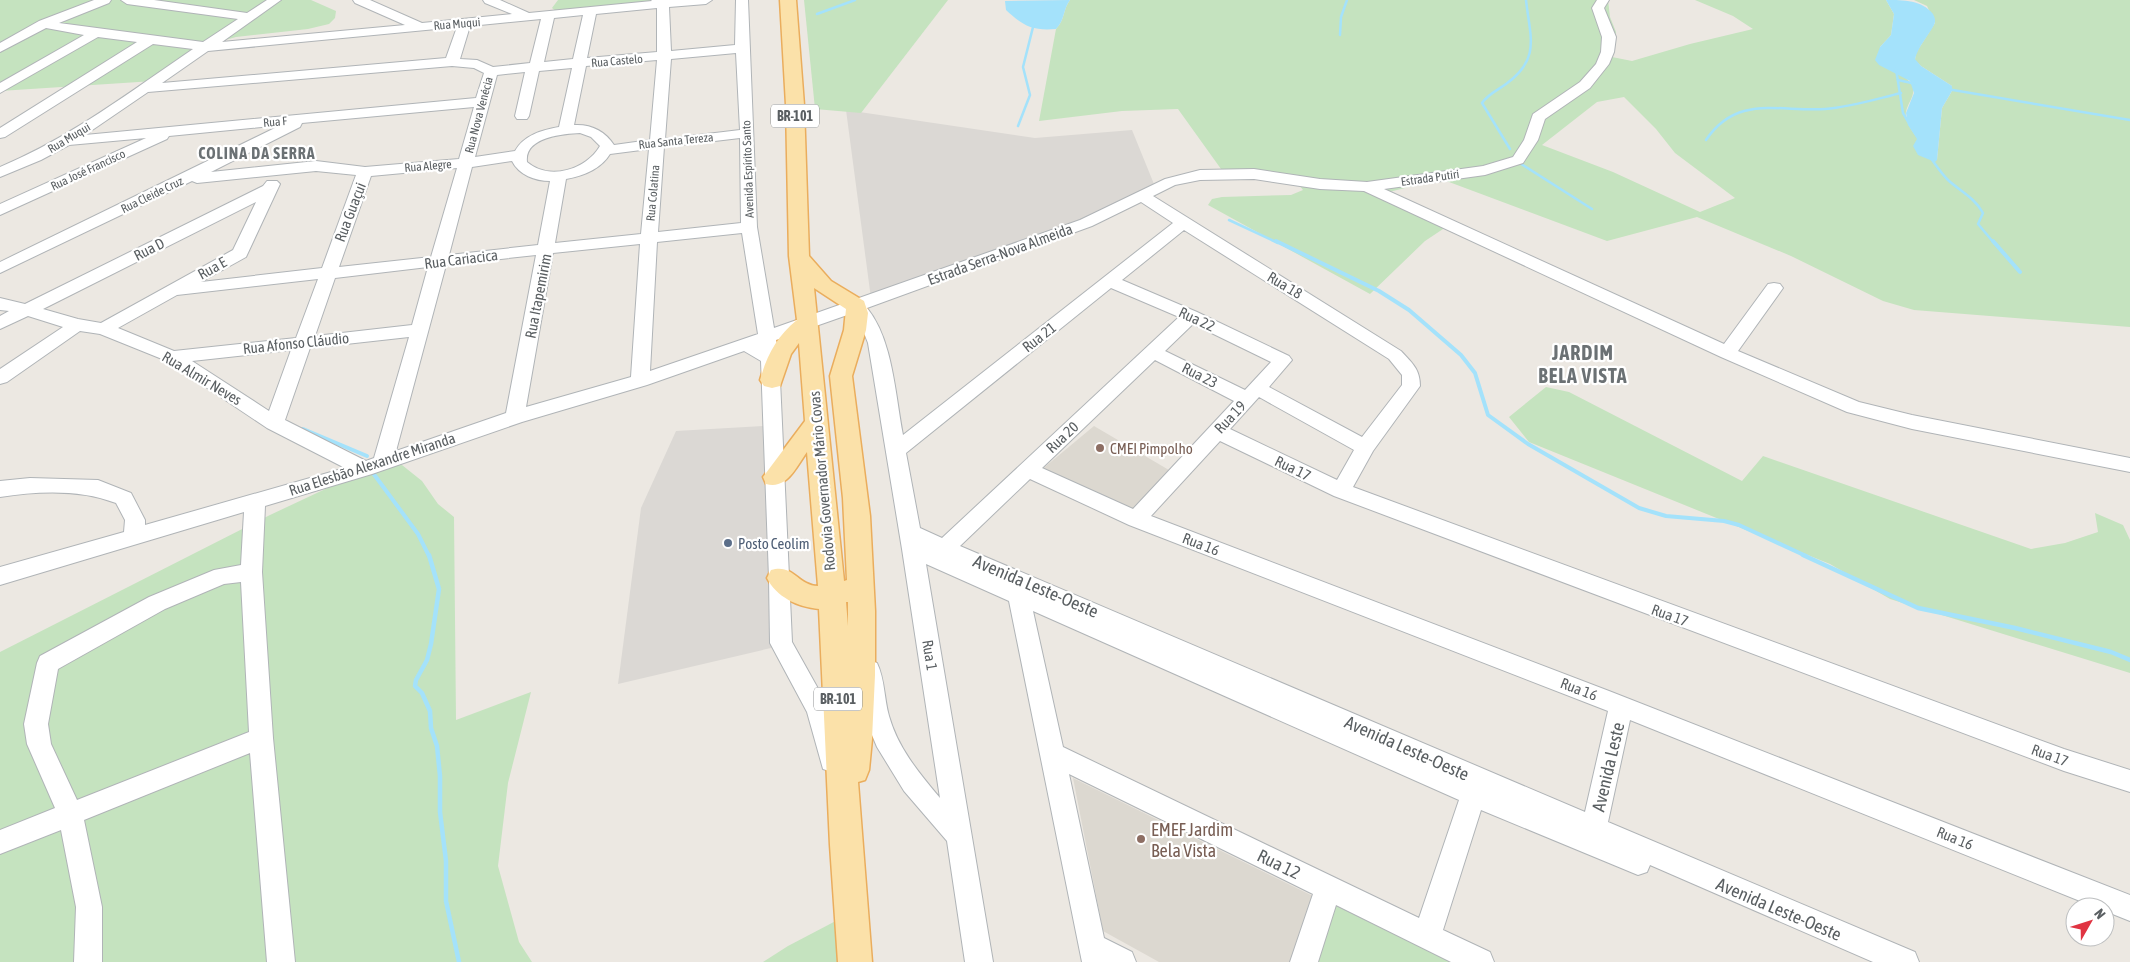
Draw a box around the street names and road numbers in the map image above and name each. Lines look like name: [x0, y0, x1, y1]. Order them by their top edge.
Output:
street label: Rua Muqui: [433, 15, 481, 33]
street label: Rua Castelo: [591, 52, 644, 70]
street label: Rua Nova Venécia: [462, 75, 496, 155]
road number: BR-101: [771, 104, 819, 128]
street label: Rua F: [263, 114, 288, 130]
street label: Rua Muqui: [45, 120, 93, 156]
street label: Avenida Espírito Santo: [739, 120, 757, 218]
street label: Rua Santa Tereza: [638, 130, 714, 152]
street label: Rua José Francisco: [48, 146, 128, 193]
street label: Rua Alegre: [404, 157, 452, 175]
street label: Rua Colatina: [644, 164, 662, 222]
street label: Estrada Putiri: [1400, 167, 1460, 189]
street label: Rua Cleide Cruz: [119, 174, 186, 216]
street label: Rua Guaçui: [331, 180, 369, 244]
street label: Estrada Serra-Nova Almeida: [925, 220, 1075, 288]
street label: Rua D: [131, 234, 167, 264]
street label: Rua Cariacica: [423, 246, 499, 272]
street label: Rua Itapemirim: [521, 252, 555, 340]
street label: Rua E: [195, 253, 230, 283]
street label: Rua 18: [1264, 268, 1306, 302]
street label: Rua 22: [1176, 303, 1218, 335]
street label: Rua 21: [1019, 319, 1059, 355]
street label: Rua Afonso Cláudio: [242, 329, 350, 357]
street label: Rua Almir Neves: [159, 348, 245, 408]
street label: Rua 23: [1179, 359, 1221, 391]
street label: Rodovia Governador Mário Covas: [806, 391, 838, 571]
street label: Rua 19: [1211, 397, 1249, 437]
street label: Rua 20: [1042, 418, 1082, 456]
street label: Rua Elesbão Alexandre Miranda: [287, 429, 457, 499]
street label: Rua 17: [1272, 452, 1314, 484]
street label: Rua 16: [1180, 529, 1222, 559]
street label: Avenida Leste-Oeste: [970, 550, 1102, 622]
street label: Rua 17: [1649, 601, 1691, 629]
street label: Rua 1: [919, 638, 941, 672]
street label: Rua 16: [1558, 674, 1600, 704]
road number: BR-101: [814, 688, 862, 711]
street label: Avenida Leste-Oeste: [1342, 711, 1472, 785]
street label: Avenida Leste: [1588, 720, 1628, 814]
street label: Rua 17: [2029, 741, 2071, 769]
street label: Rua 16: [1934, 823, 1976, 853]
street label: Rua 12: [1254, 845, 1304, 883]
street label: Avenida Leste-Oeste: [1713, 873, 1845, 945]

